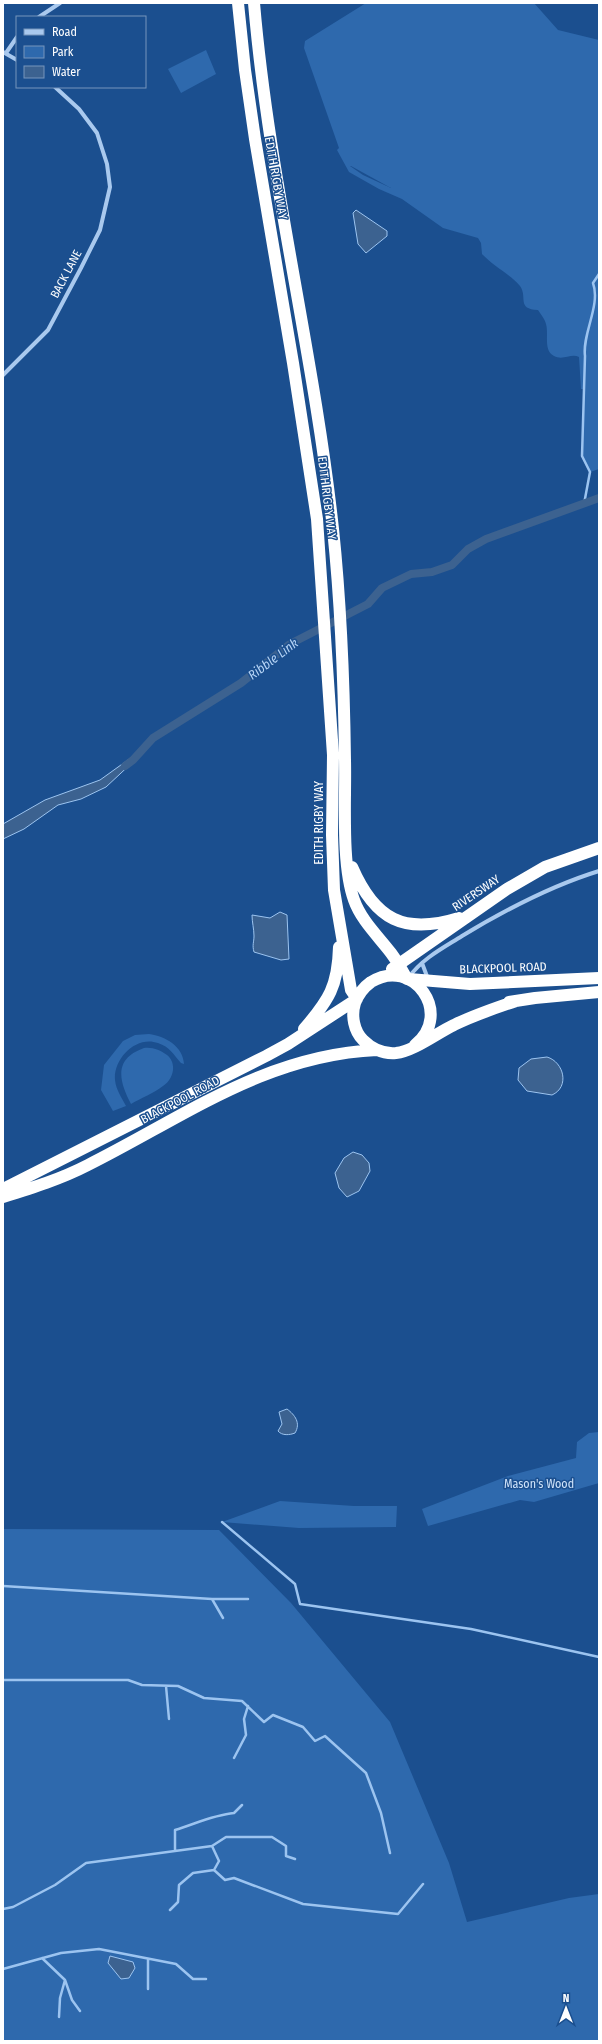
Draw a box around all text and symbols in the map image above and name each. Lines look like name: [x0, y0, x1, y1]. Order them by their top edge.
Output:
legend: [16, 16, 146, 88]
text: Road: [52, 25, 77, 39]
text: Park: [52, 45, 74, 59]
text: Water: [52, 65, 81, 79]
street label: EDITH RIGBY WAY: [262, 136, 290, 220]
street label: BACK LANE: [47, 247, 85, 300]
street label: EDITH RIGBY WAY: [315, 456, 339, 540]
water label: Ribble Link: [245, 635, 301, 683]
street label: EDITH RIGBY WAY: [312, 781, 326, 865]
street label: RIVERSWAY: [450, 872, 502, 914]
street label: BLACKPOOL ROAD: [459, 959, 547, 977]
street label: BLACKPOOL ROAD: [138, 1073, 222, 1127]
park label: Mason's Wood: [504, 1477, 574, 1491]
north arrow: [546, 1988, 586, 2028]
text: N: [563, 1992, 569, 2005]

